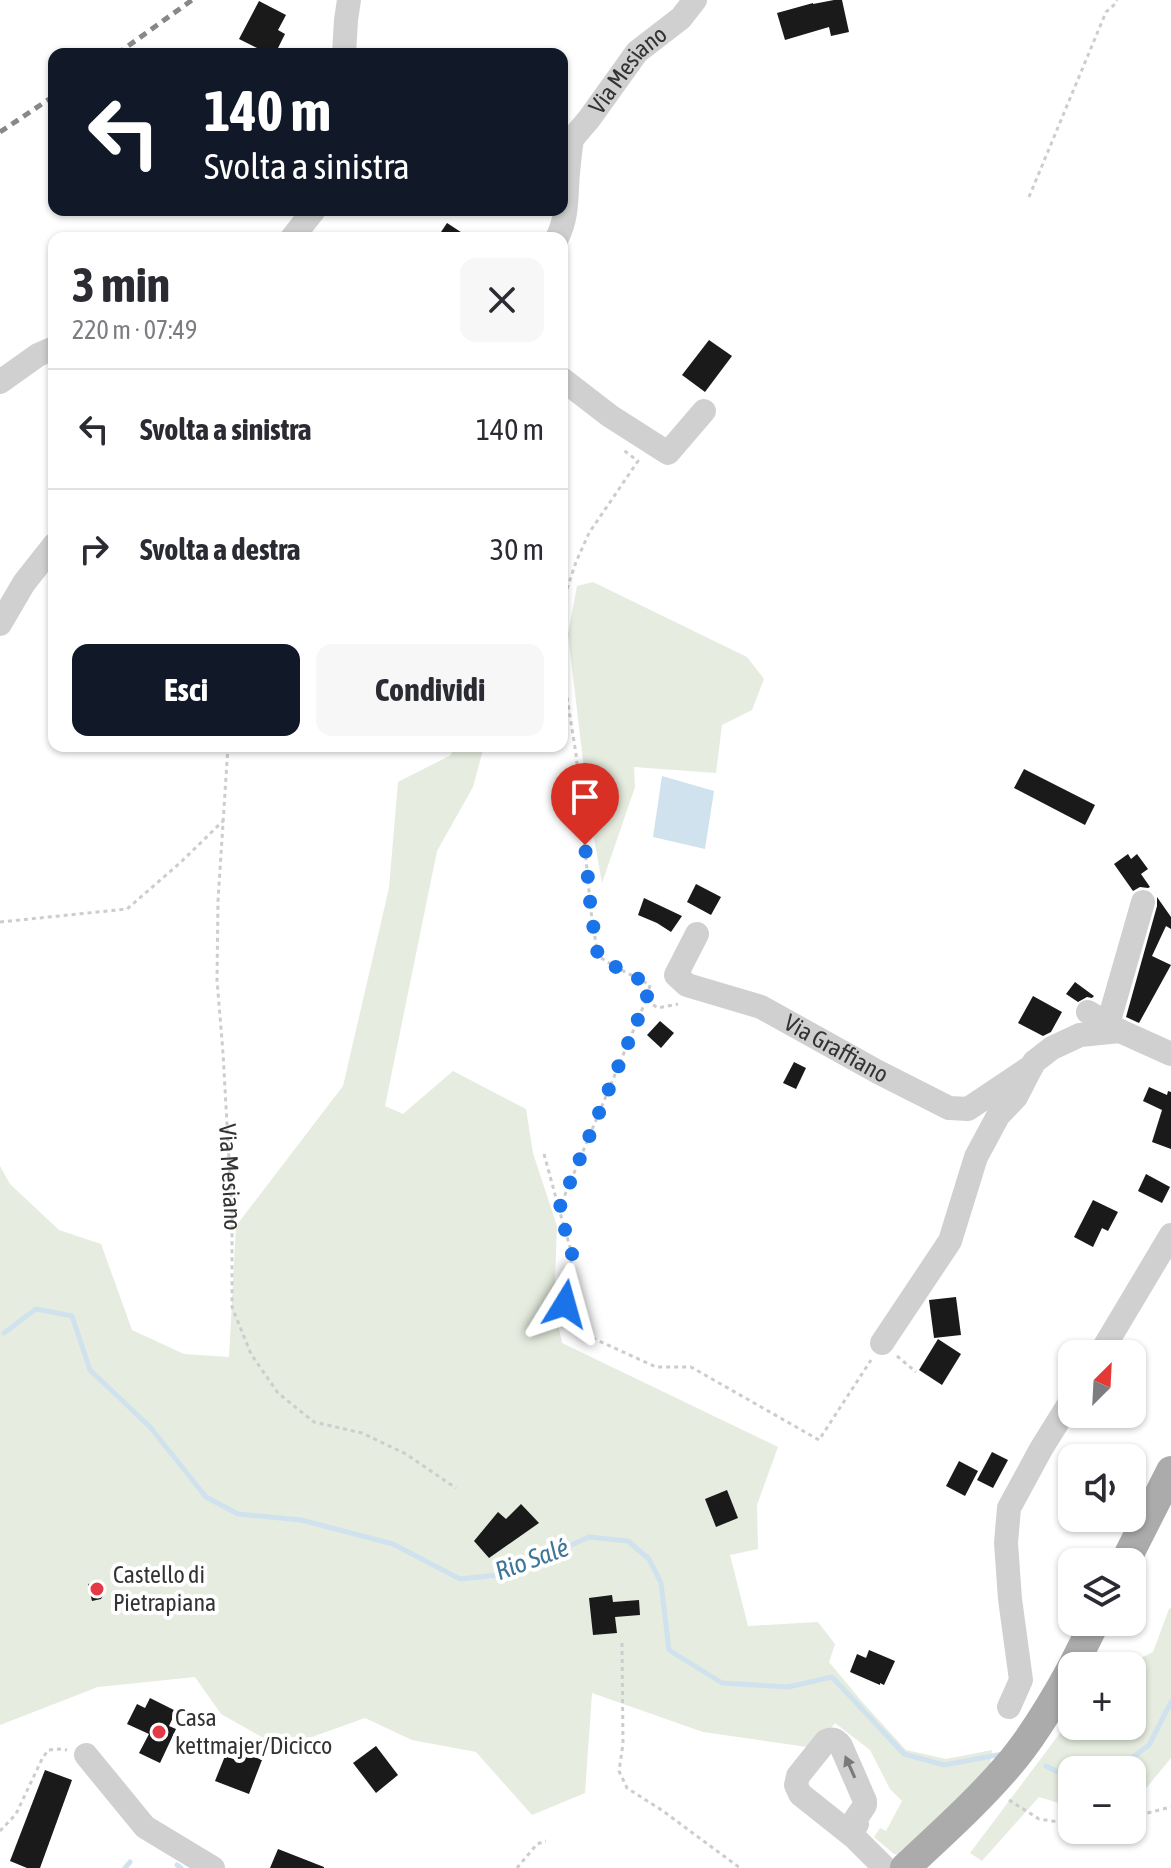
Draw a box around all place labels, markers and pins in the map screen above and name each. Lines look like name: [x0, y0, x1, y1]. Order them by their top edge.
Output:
pin: [551, 763, 619, 845]
place label: Castello di Pietrapiana: [113, 1561, 216, 1616]
marker: Castello di Pietrapiana: [88, 1580, 106, 1598]
place label: Casa kettmajer/Dicicco: [175, 1704, 332, 1759]
marker: Casa kettmajer/Dicicco: [150, 1723, 168, 1741]

